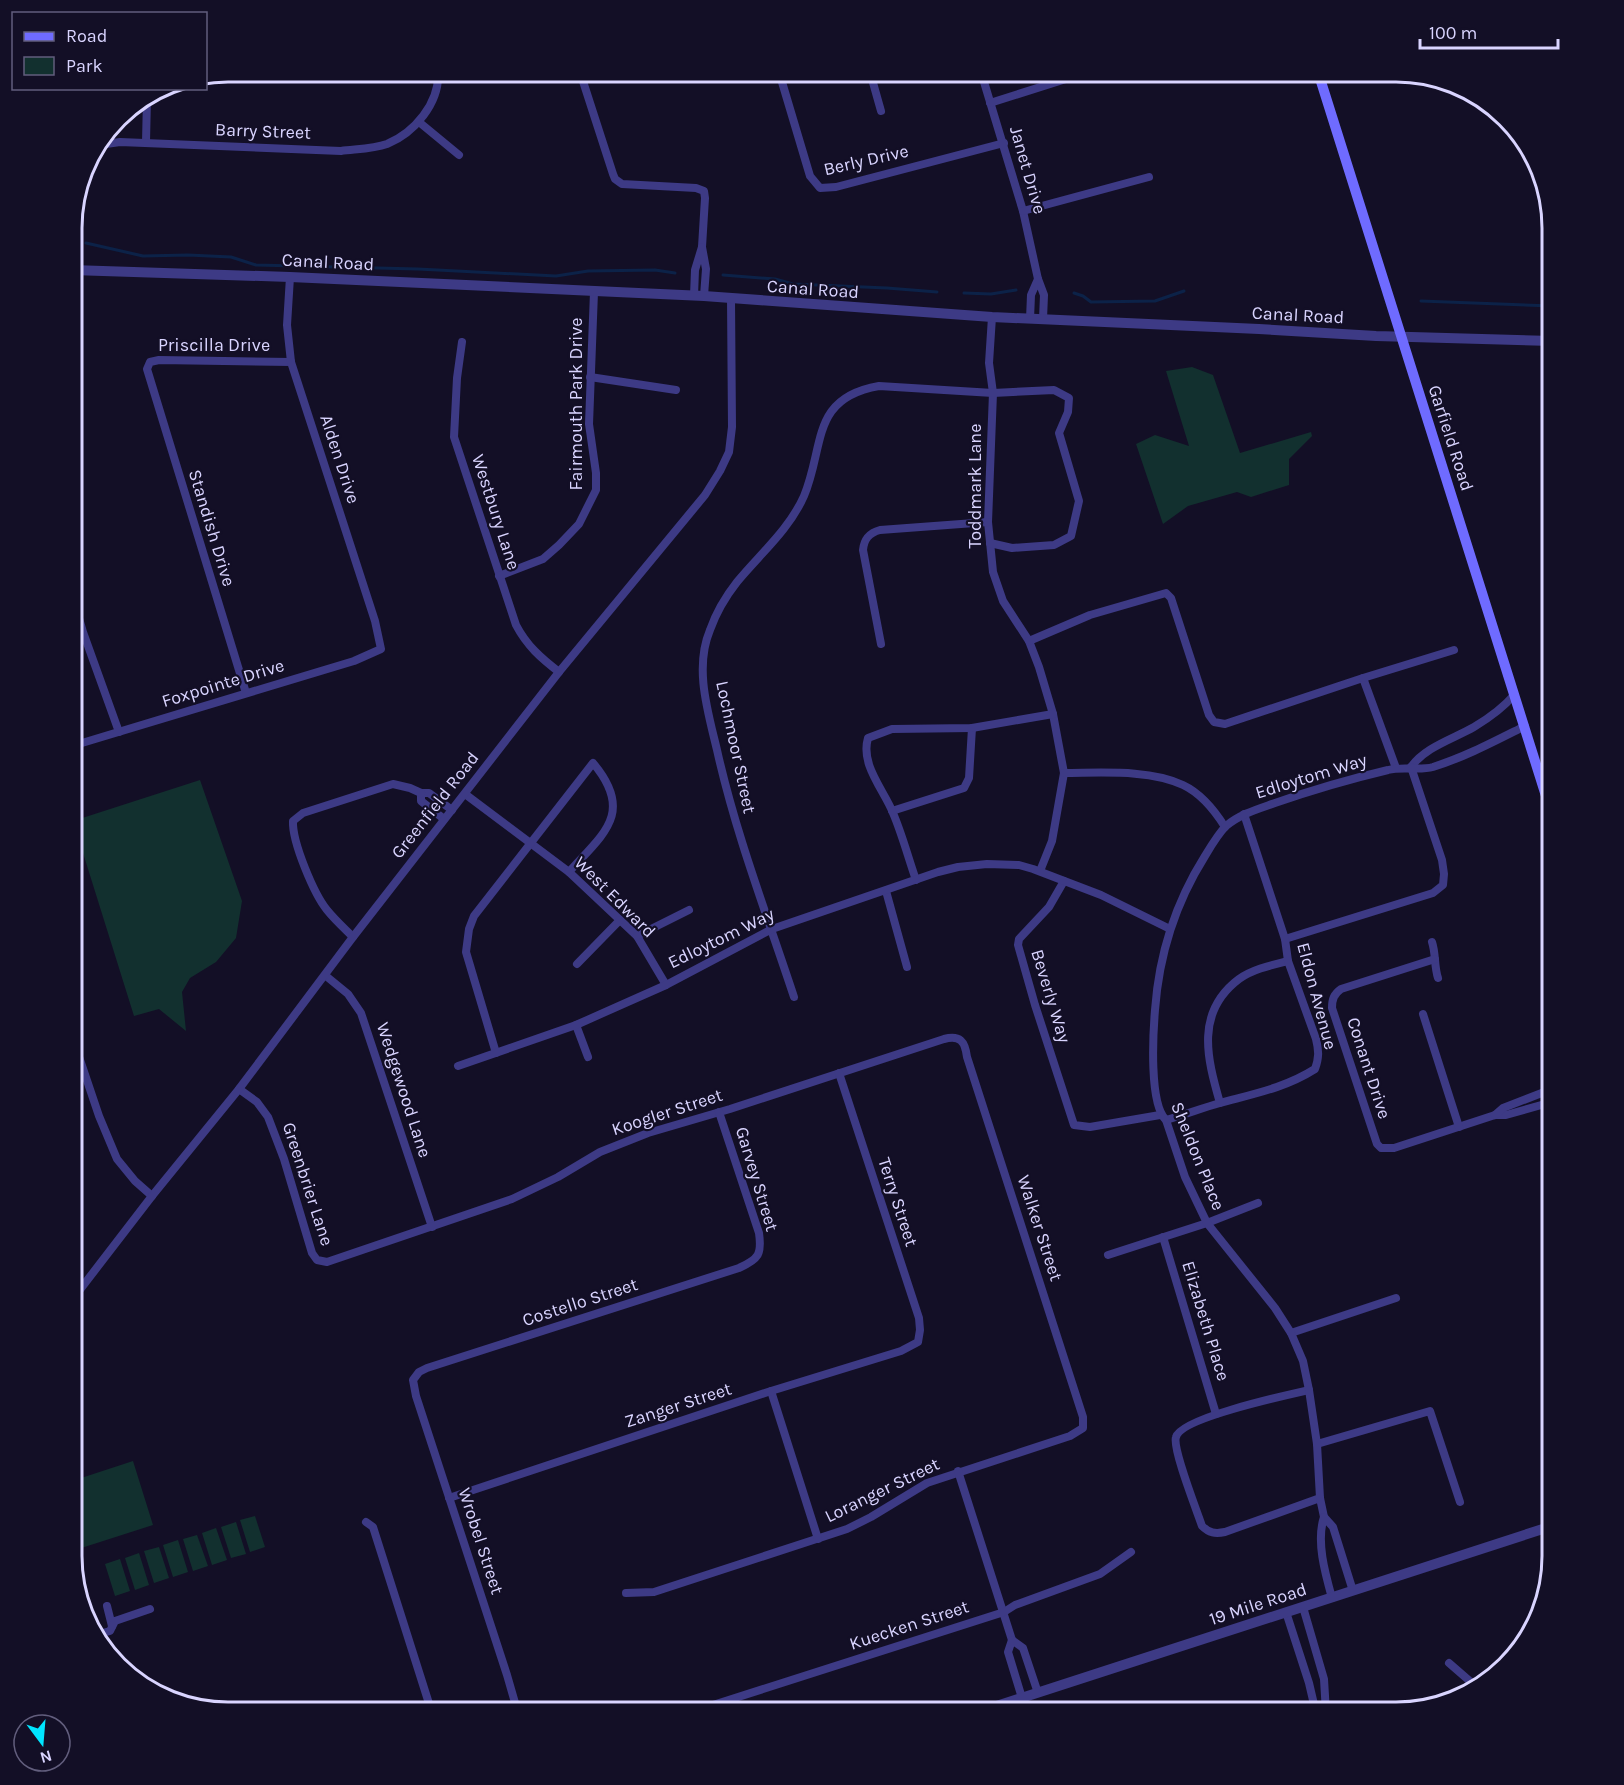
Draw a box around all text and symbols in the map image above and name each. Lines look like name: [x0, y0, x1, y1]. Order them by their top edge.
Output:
legend: [12, 12, 207, 90]
scale bar: [1420, 12, 1558, 50]
text: 100 m: [1429, 22, 1477, 44]
text: Road: [66, 25, 107, 47]
text: Park: [66, 55, 103, 77]
street label: Barry Street: [215, 118, 312, 144]
street label: Janet Drive: [1005, 124, 1051, 216]
street label: Berly Drive: [821, 140, 911, 180]
street label: Canal Road: [281, 249, 375, 275]
street label: Canal Road: [766, 275, 860, 303]
street label: Canal Road: [1251, 302, 1345, 328]
street label: Fairmouth Park Drive: [565, 317, 587, 491]
street label: Priscilla Drive: [158, 334, 270, 356]
street label: Garfield Road: [1424, 382, 1478, 494]
street label: Alden Drive: [315, 412, 365, 506]
street label: Toddmark Lane: [964, 424, 986, 548]
street label: Westbury Lane: [467, 451, 525, 573]
street label: Standish Drive: [184, 467, 240, 589]
street label: Foxpointe Drive: [159, 654, 287, 712]
street label: Lochmoor Street: [711, 679, 761, 816]
street label: Greenfield Road: [386, 747, 484, 863]
street label: Edloytom Way: [1253, 748, 1370, 803]
street label: West Edward: [570, 852, 660, 942]
street label: Edloytom Way: [664, 903, 778, 973]
street label: Eldon Avenue: [1292, 940, 1342, 1052]
street label: Beverly Way: [1026, 947, 1076, 1046]
street label: Conant Drive: [1342, 1014, 1396, 1122]
street label: Wedgewood Lane: [372, 1020, 436, 1160]
street label: Koogler Street: [609, 1084, 725, 1140]
street label: Sheldon Place: [1166, 1099, 1230, 1213]
street label: Greenbrier Lane: [278, 1120, 338, 1248]
street label: Garvey Street: [731, 1124, 783, 1234]
street label: Terry Street: [873, 1155, 923, 1249]
street label: Walker Street: [1013, 1172, 1068, 1284]
street label: Elizabeth Place: [1177, 1258, 1235, 1384]
street label: Costello Street: [520, 1273, 641, 1331]
street label: Zanger Street: [622, 1377, 734, 1433]
street label: Loranger Street: [821, 1453, 943, 1527]
street label: Wrobel Street: [453, 1485, 509, 1597]
street label: 19 Mile Road: [1206, 1578, 1310, 1630]
street label: Kuecken Street: [846, 1595, 972, 1655]
north arrow: [12, 1713, 72, 1773]
text: N: [38, 1746, 54, 1768]

